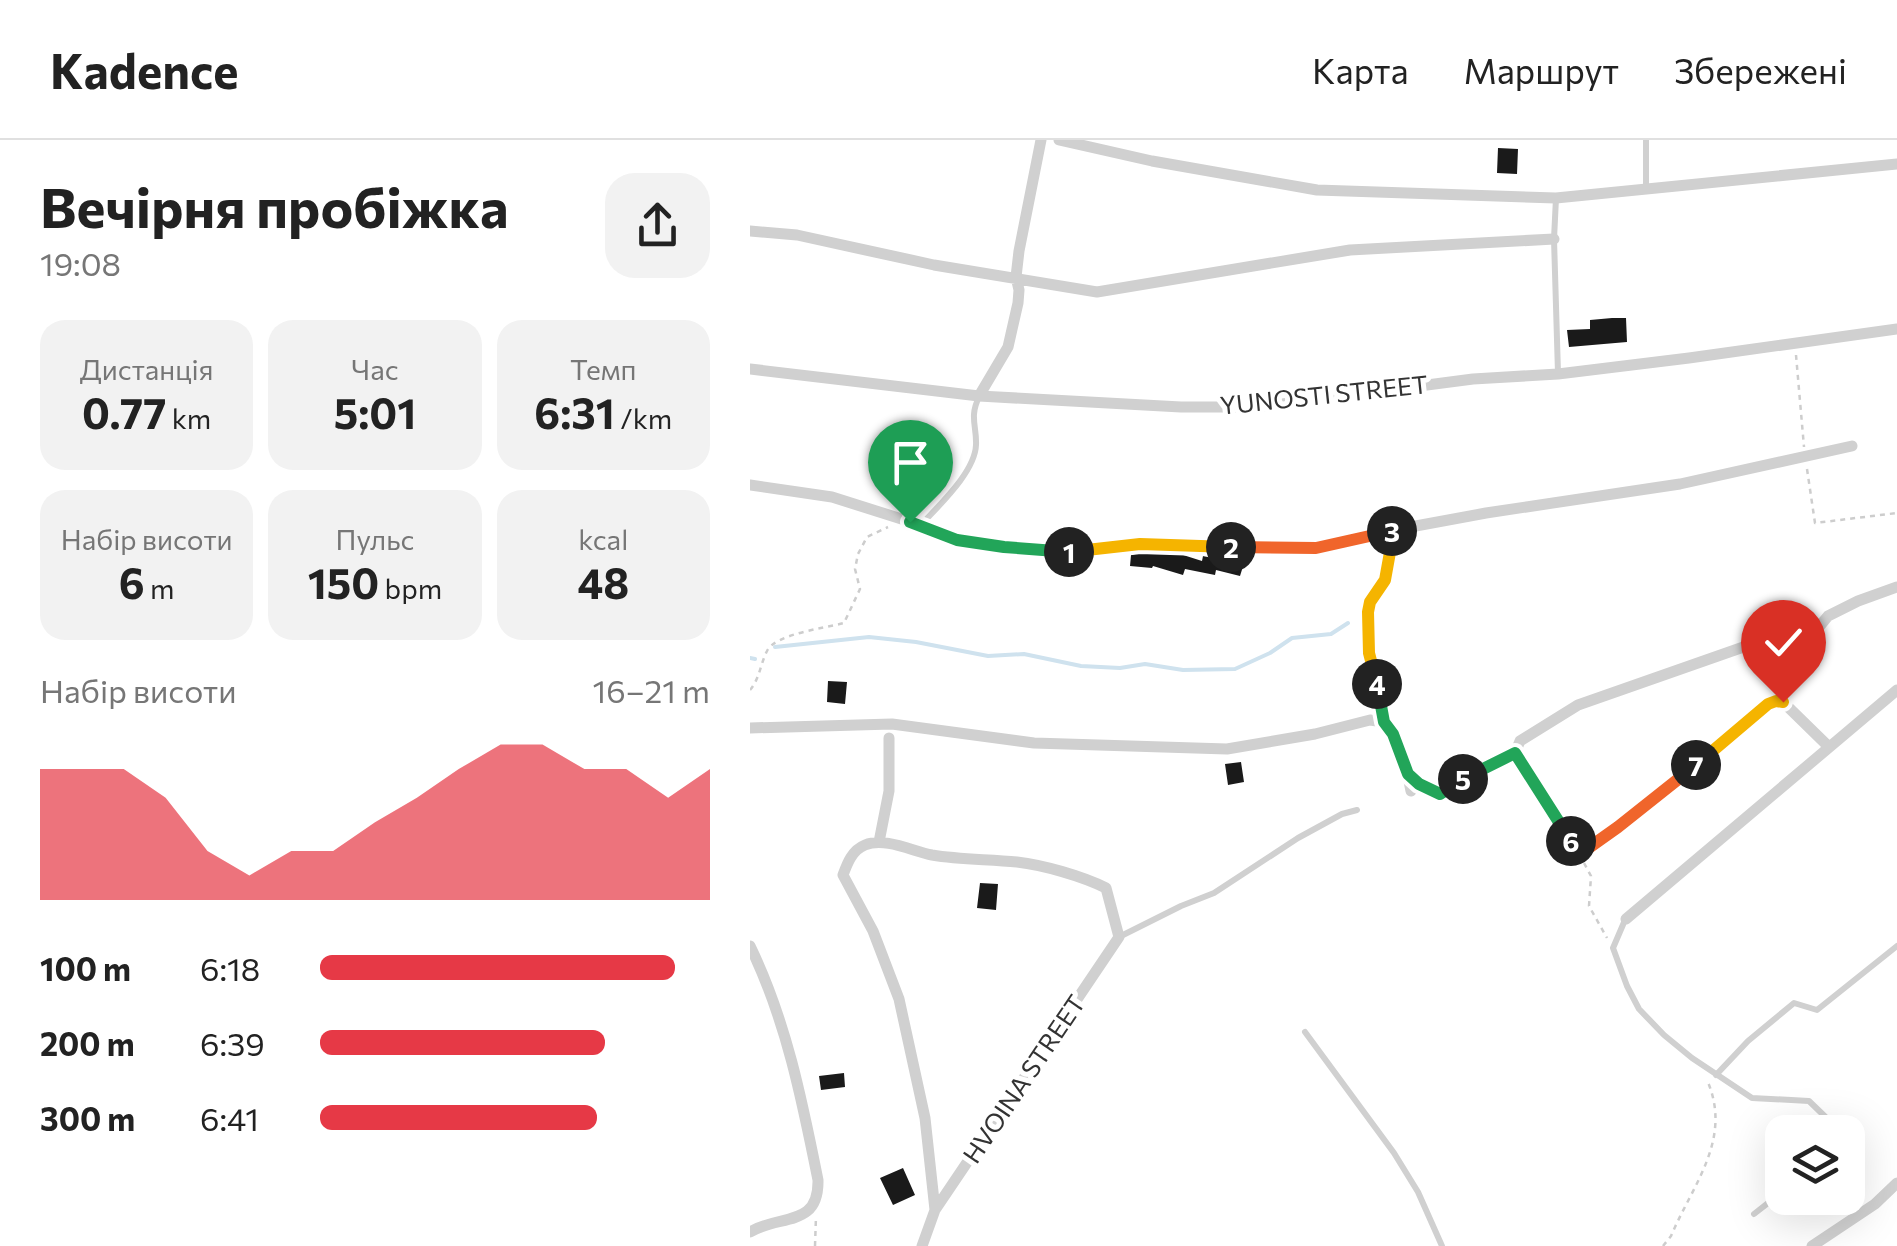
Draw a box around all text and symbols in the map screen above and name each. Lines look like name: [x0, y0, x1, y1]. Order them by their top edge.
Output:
text: Kadence: [50, 40, 238, 99]
text: Карта: [1312, 48, 1409, 91]
text: Маршрут: [1464, 48, 1619, 91]
text: Збережені: [1674, 48, 1847, 91]
text: Вечірня пробіжка: [40, 172, 509, 239]
button: share: [605, 173, 710, 278]
text: 19:08: [40, 243, 121, 283]
text: Дистанція: [80, 352, 214, 386]
text: Час: [351, 352, 399, 386]
text: Темп: [570, 352, 637, 386]
street label: YUNOSTI STREET: [1218, 368, 1429, 420]
text: 0.77: [82, 386, 166, 438]
text: 5:01: [334, 386, 416, 438]
text: 6:31: [534, 386, 615, 438]
text: km: [166, 401, 211, 435]
text: /km: [615, 401, 672, 435]
pin: [868, 420, 953, 523]
icon: arrive: [883, 435, 938, 490]
pin: 3: [1367, 506, 1417, 556]
text: 3: [1384, 514, 1400, 548]
text: Набір висоти: [61, 522, 233, 556]
text: Пульс: [336, 522, 414, 556]
text: kcal: [578, 522, 628, 556]
pin: 2: [1206, 522, 1256, 572]
pin: 1: [1044, 527, 1094, 577]
text: 2: [1223, 530, 1239, 564]
text: 1: [1063, 535, 1075, 569]
text: 6: [119, 556, 145, 608]
text: 150: [308, 556, 379, 608]
text: 48: [577, 556, 629, 608]
text: m: [145, 571, 175, 605]
text: bpm: [379, 571, 442, 605]
pin: [1741, 600, 1826, 703]
icon: check: [1756, 615, 1811, 670]
pin: 4: [1352, 659, 1402, 709]
text: 4: [1368, 667, 1386, 701]
text: Набір висоти: [40, 670, 237, 710]
text: 16–21 m: [593, 670, 710, 710]
pin: 7: [1671, 740, 1721, 790]
text: 7: [1688, 748, 1704, 782]
pin: 5: [1438, 754, 1488, 804]
text: 5: [1455, 762, 1471, 796]
pin: 6: [1546, 816, 1596, 866]
text: 6: [1562, 824, 1580, 858]
text: 100 m: [40, 948, 131, 988]
text: 6:18: [200, 948, 260, 988]
street label: HVOINA STREET: [956, 989, 1091, 1168]
text: 200 m: [40, 1023, 135, 1063]
text: 6:39: [200, 1023, 265, 1063]
text: 300 m: [40, 1098, 135, 1138]
text: 6:41: [200, 1098, 259, 1138]
map controls: [1765, 1115, 1865, 1215]
button: layers: [1765, 1115, 1865, 1215]

